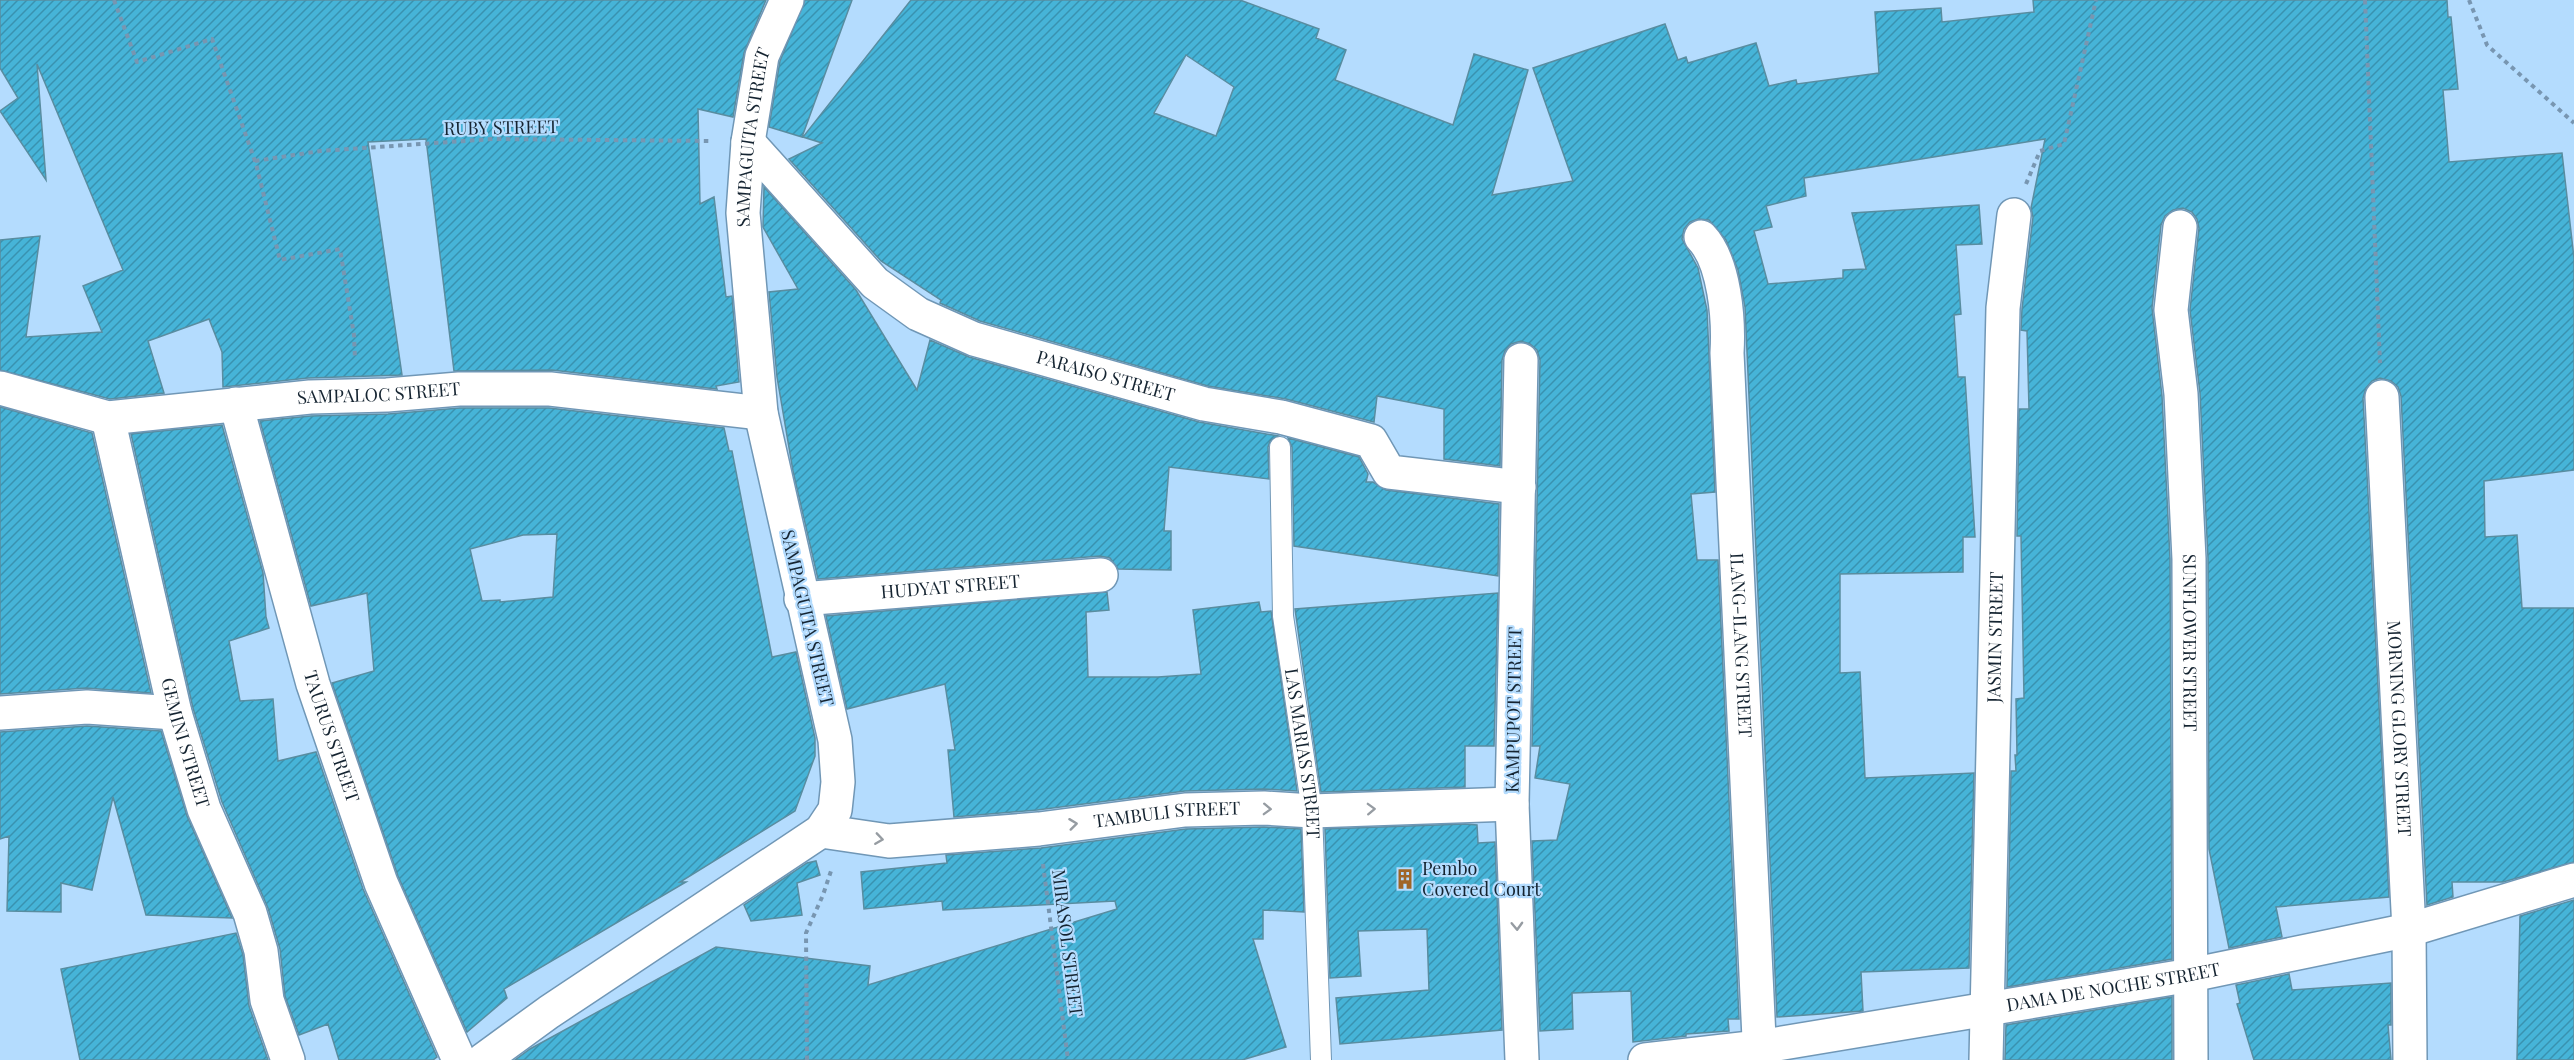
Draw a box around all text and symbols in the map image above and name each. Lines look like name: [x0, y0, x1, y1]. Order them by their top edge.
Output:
street label: SAMPAGUITA STREET: [730, 43, 775, 228]
street label: RUBY STREET: [443, 114, 559, 140]
street label: PARAISO STREET: [1034, 344, 1178, 406]
street label: SAMPALOC STREET: [296, 376, 461, 409]
street label: SAMPAGUITA STREET: [776, 527, 840, 708]
street label: ILANG-ILANG STREET: [1725, 552, 1758, 738]
street label: SUNFLOWER STREET: [2178, 553, 2203, 732]
street label: HUDYAT STREET: [880, 569, 1021, 604]
street label: JASMIN STREET: [1981, 571, 2008, 704]
street label: MORNING GLORY STREET: [2382, 620, 2417, 837]
street label: KAMPUPOT STREET: [1500, 627, 1526, 793]
street label: LAS MARIAS STREET: [1280, 667, 1326, 839]
street label: TAURUS STREET: [299, 668, 366, 805]
street label: GEMINI STREET: [156, 675, 216, 811]
street label: TAMBULI STREET: [1092, 796, 1240, 833]
one-way arrow: [1263, 802, 1272, 815]
one-way arrow: [1366, 803, 1375, 816]
one-way arrow: [1069, 819, 1078, 831]
one-way arrow: [875, 833, 884, 845]
place label: Pembo Covered Court: [1422, 856, 1541, 901]
building icon: Pembo Covered Court: [1393, 867, 1417, 891]
street label: MIRASOL STREET: [1047, 868, 1089, 1018]
one-way arrow: [1511, 921, 1524, 930]
street label: DAMA DE NOCHE STREET: [2004, 956, 2222, 1017]

